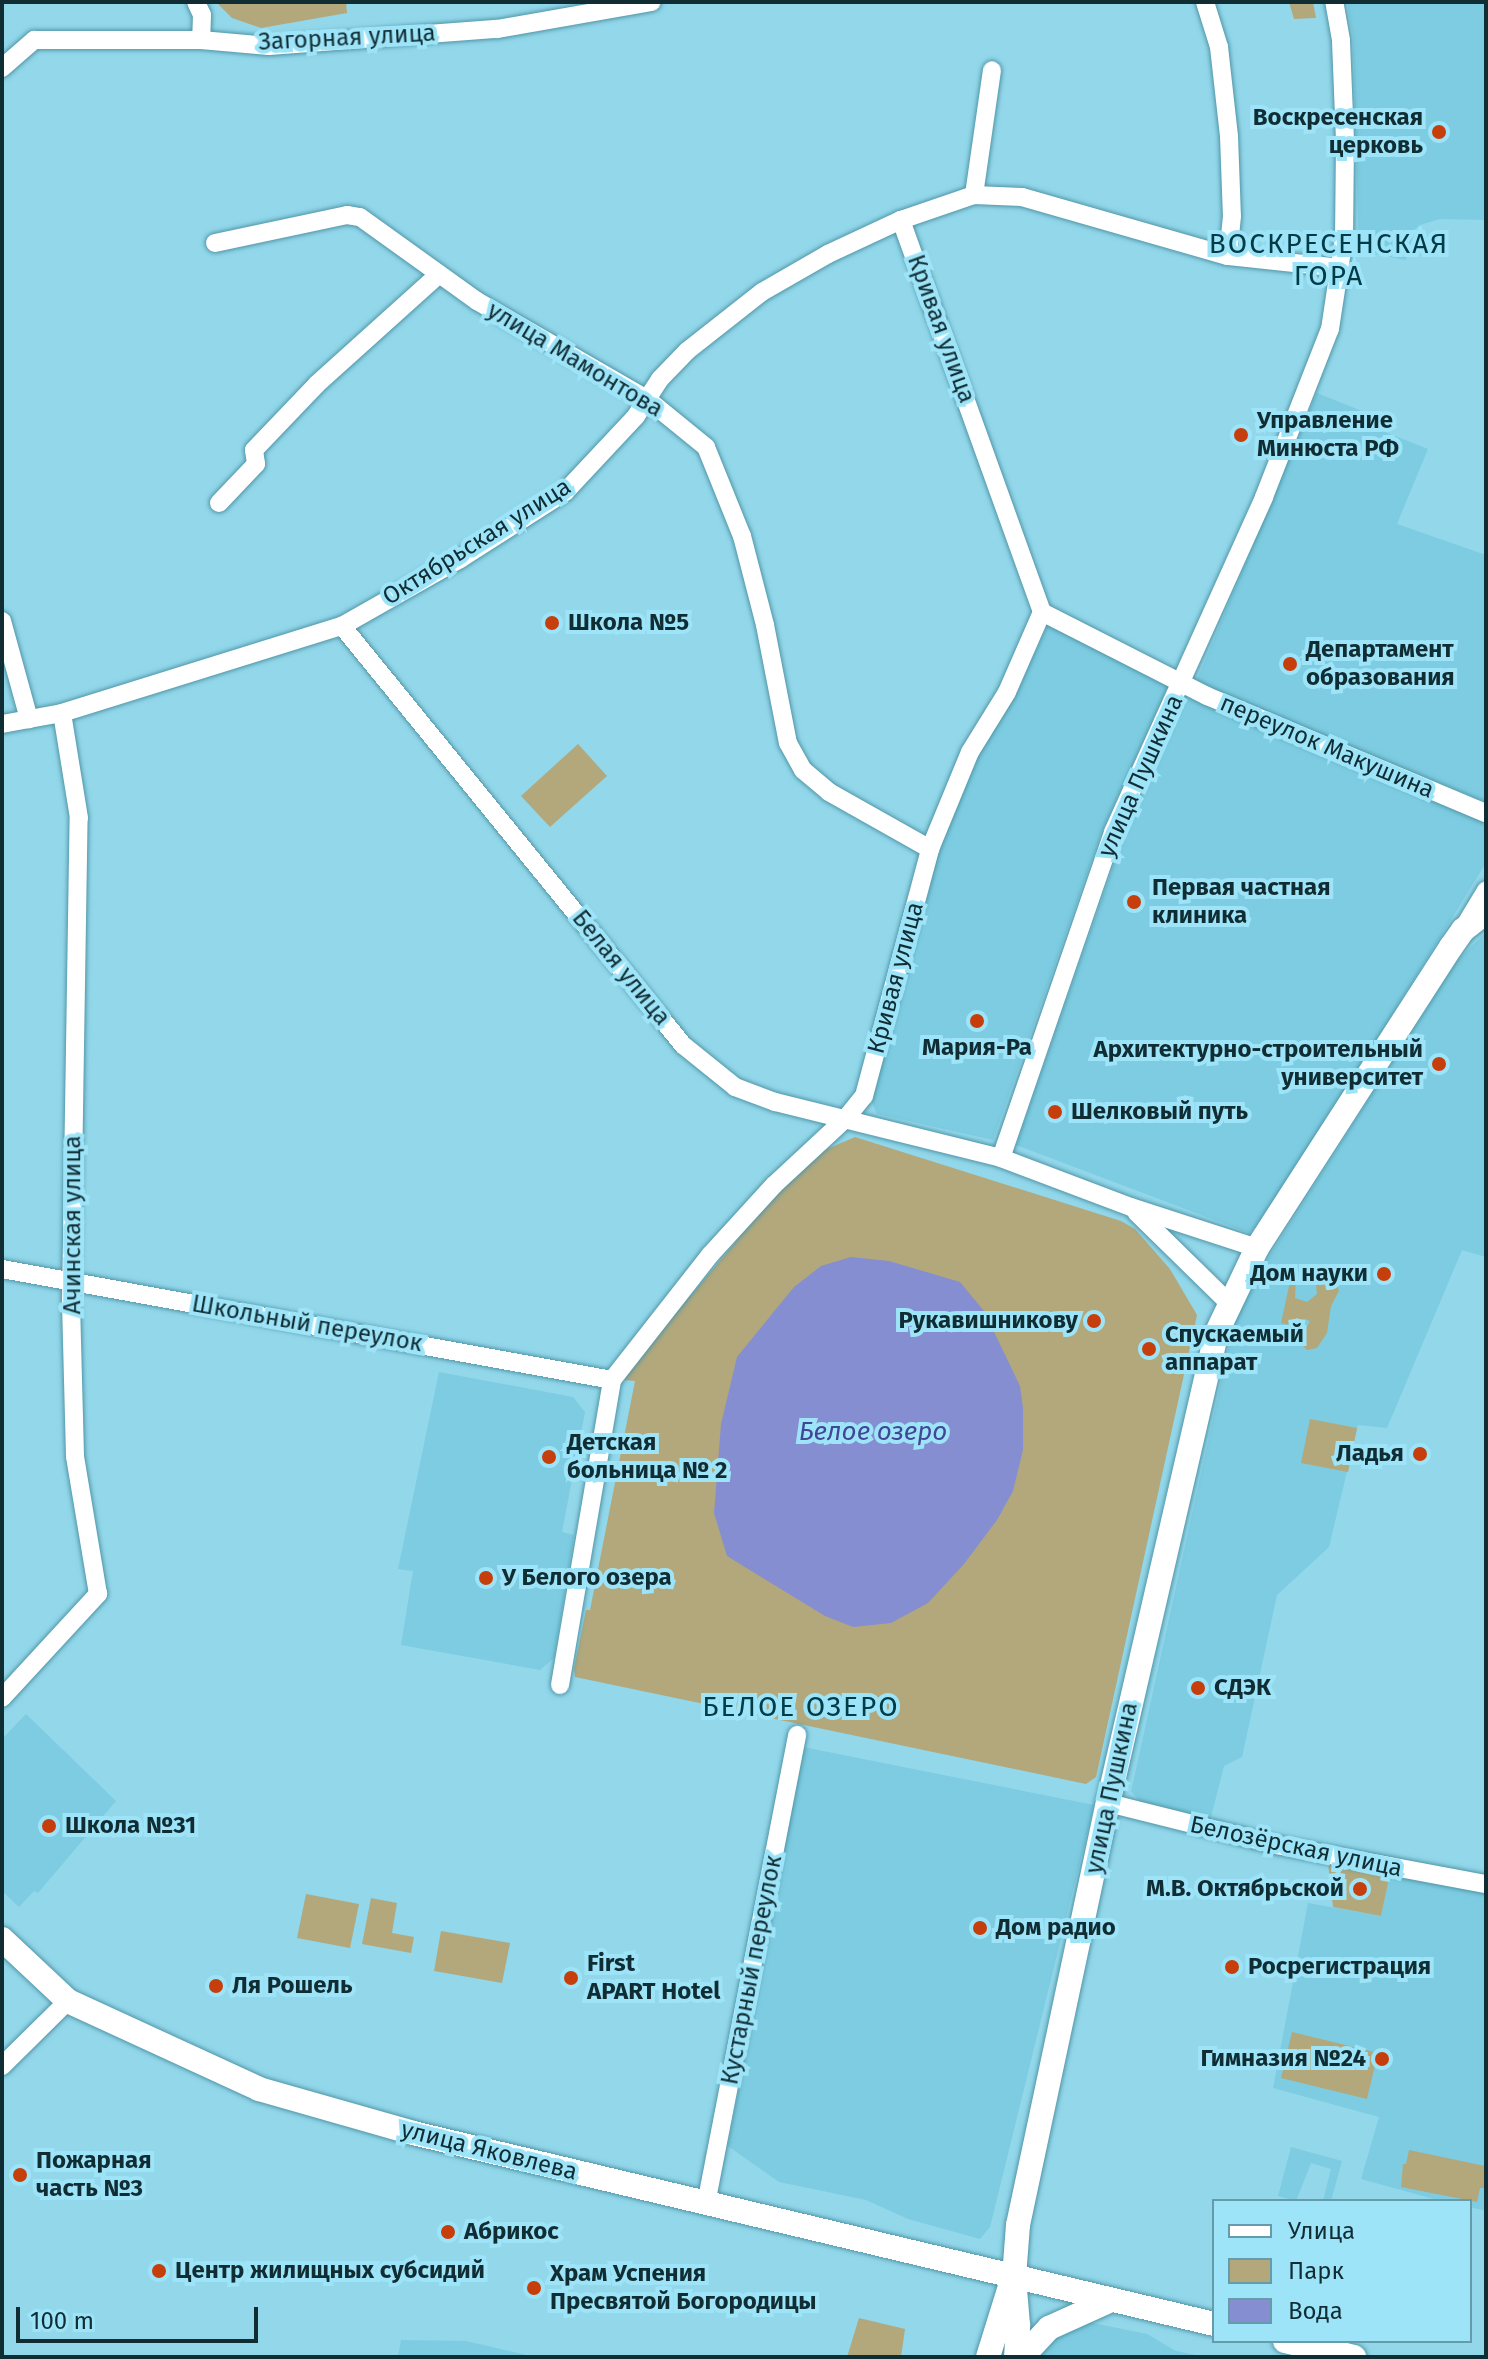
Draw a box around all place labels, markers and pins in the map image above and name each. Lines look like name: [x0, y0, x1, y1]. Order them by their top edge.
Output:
place label: Воскресенская церковь: [1253, 104, 1423, 160]
marker: Воскресенская церковь: [1430, 123, 1448, 141]
place label: Управление Минюста РФ: [1257, 407, 1399, 463]
marker: Управление Минюста РФ: [1232, 426, 1250, 444]
place label: Школа №5: [568, 609, 689, 637]
marker: Школа №5: [543, 614, 561, 632]
place label: Департамент образования: [1306, 636, 1455, 692]
marker: Департамент образования: [1281, 655, 1299, 673]
place label: Первая частная клиника: [1152, 874, 1331, 930]
marker: Первая частная клиника: [1123, 891, 1145, 913]
marker: Мария-Ра: [968, 1012, 986, 1030]
place label: Мария-Ра: [922, 1034, 1032, 1062]
place label: Архитектурно-строительный университет: [1093, 1036, 1423, 1092]
marker: Архитектурно-строительный университет: [1430, 1055, 1448, 1073]
place label: Шелковый путь: [1071, 1098, 1248, 1126]
marker: Шелковый путь: [1046, 1103, 1064, 1121]
place label: Дом науки: [1250, 1260, 1368, 1288]
marker: Дом науки: [1375, 1265, 1393, 1283]
place label: Рукавишникову: [899, 1307, 1078, 1335]
marker: Рукавишникову: [1085, 1312, 1103, 1330]
place label: Спускаемый аппарат: [1165, 1321, 1304, 1377]
marker: Спускаемый аппарат: [1140, 1340, 1158, 1358]
place label: Детская больница № 2: [567, 1429, 727, 1485]
place label: Ладья: [1336, 1440, 1404, 1468]
marker: Ладья: [1411, 1445, 1429, 1463]
marker: Детская больница № 2: [538, 1446, 560, 1468]
place label: У Белого озера: [502, 1564, 672, 1592]
marker: У Белого озера: [477, 1569, 495, 1587]
place label: СДЭК: [1214, 1674, 1271, 1702]
marker: СДЭК: [1189, 1679, 1207, 1697]
place label: Школа №31: [65, 1812, 196, 1840]
marker: Школа №31: [40, 1817, 58, 1835]
place label: М.В. Октябрьской: [1146, 1875, 1344, 1903]
marker: М.В. Октябрьской: [1351, 1880, 1369, 1898]
place label: Дом радио: [996, 1914, 1116, 1942]
marker: Дом радио: [971, 1919, 989, 1937]
place label: First APART Hotel: [587, 1950, 720, 2006]
place label: Росрегистрация: [1248, 1953, 1431, 1981]
marker: Росрегистрация: [1223, 1958, 1241, 1976]
marker: First APART Hotel: [562, 1969, 580, 1987]
place label: Ля Рошель: [232, 1972, 352, 2000]
marker: Ля Рошель: [207, 1977, 225, 1995]
place label: Гимназия №24: [1200, 2045, 1366, 2073]
marker: Гимназия №24: [1373, 2050, 1391, 2068]
place label: Пожарная часть №3: [36, 2147, 152, 2203]
marker: Пожарная часть №3: [11, 2166, 29, 2184]
place label: Абрикос: [464, 2218, 559, 2246]
marker: Абрикос: [439, 2223, 457, 2241]
place label: Центр жилищных субсидий: [175, 2257, 485, 2285]
place label: Храм Успения Пресвятой Богородицы: [550, 2260, 817, 2316]
marker: Центр жилищных субсидий: [150, 2262, 168, 2280]
marker: Храм Успения Пресвятой Богородицы: [525, 2279, 543, 2297]

